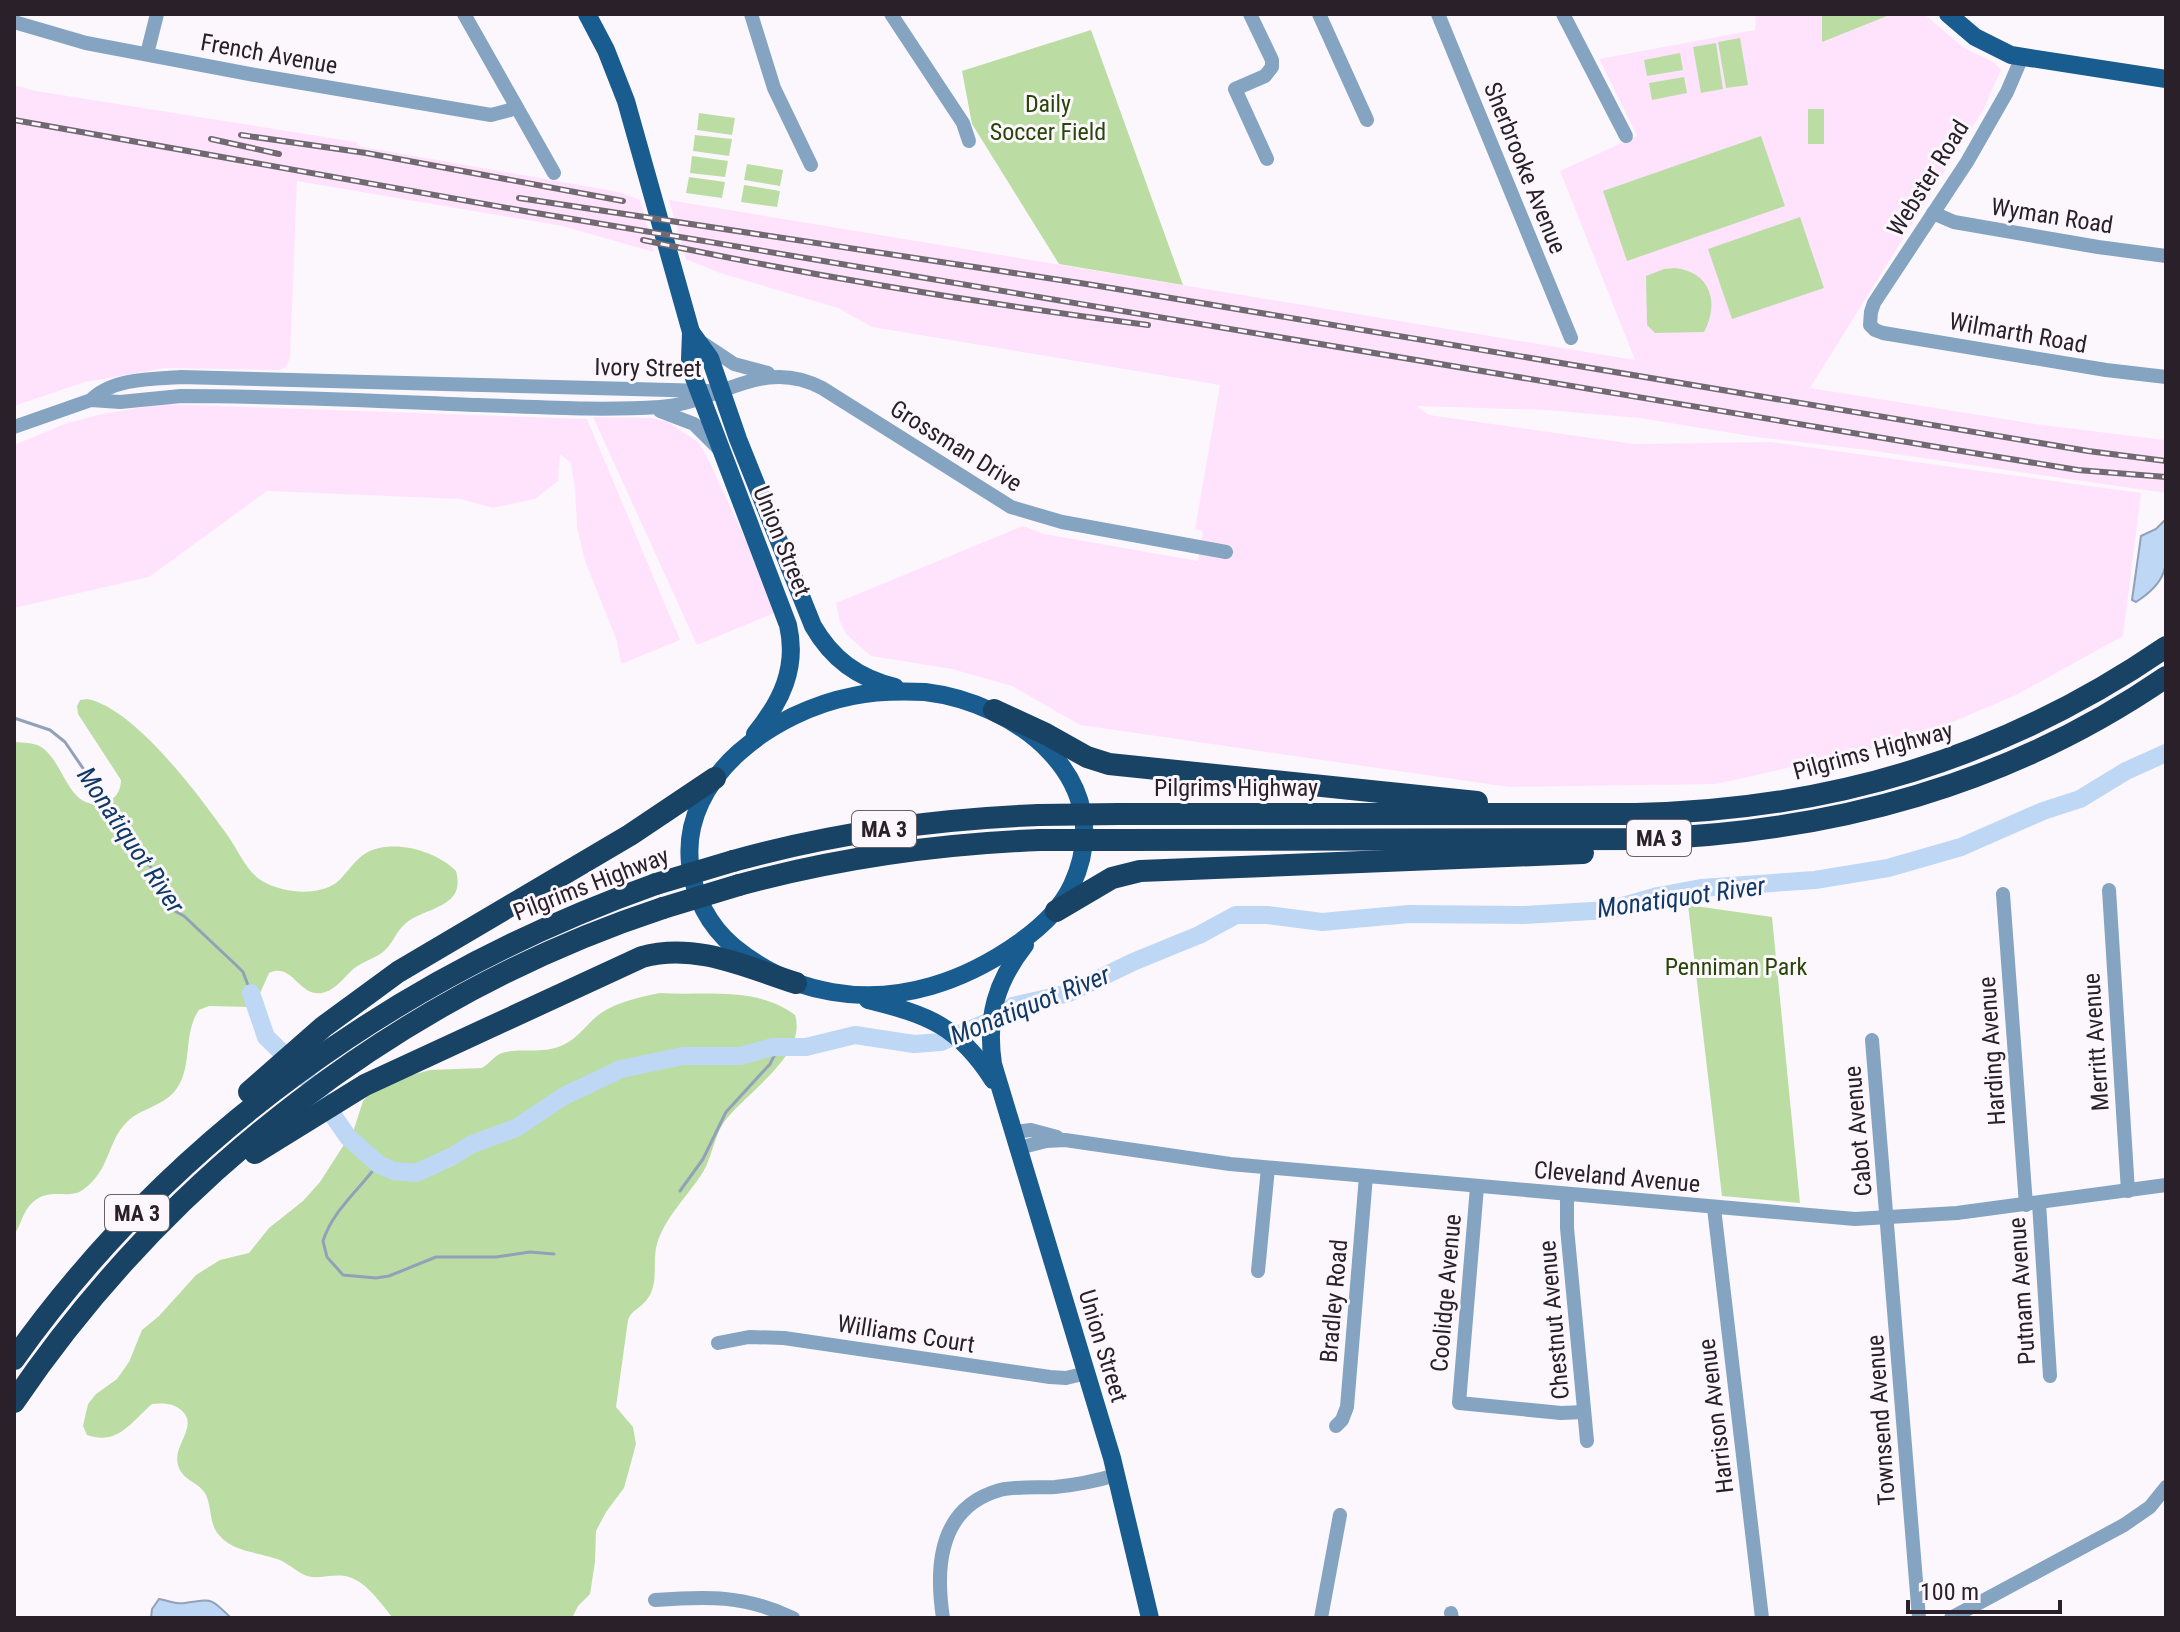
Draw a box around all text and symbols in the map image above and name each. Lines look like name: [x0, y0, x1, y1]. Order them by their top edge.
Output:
street label: French Avenue: [198, 28, 340, 80]
street label: Sherbrooke Avenue: [1478, 78, 1572, 258]
park label: Daily Soccer Field: [990, 90, 1106, 146]
street label: Webster Road: [1881, 115, 1975, 241]
street label: Wyman Road: [1989, 193, 2115, 239]
street label: Wilmarth Road: [1947, 307, 2089, 359]
street label: Ivory Street: [594, 353, 702, 383]
street label: Grossman Drive: [885, 394, 1027, 498]
street label: Union Street: [747, 482, 817, 600]
street label: Pilgrims Highway: [1790, 716, 1956, 786]
water label: Monatiquot River: [71, 761, 192, 920]
street label: Pilgrims Highway: [1154, 774, 1318, 802]
road number: MA 3: [852, 811, 916, 847]
road number: MA 3: [1627, 820, 1691, 856]
street label: Pilgrims Highway: [509, 842, 673, 926]
water label: Monatiquot River: [1595, 870, 1768, 924]
park label: Penniman Park: [1665, 953, 1808, 981]
water label: Monatiquot River: [946, 959, 1115, 1051]
street label: Merritt Avenue: [2077, 972, 2115, 1112]
street label: Harding Avenue: [1973, 976, 2011, 1126]
street label: Cabot Avenue: [1838, 1065, 1878, 1197]
street label: Cleveland Avenue: [1533, 1156, 1701, 1198]
road number: MA 3: [105, 1195, 169, 1231]
street label: Coolidge Avenue: [1425, 1213, 1467, 1373]
street label: Putnam Avenue: [2003, 1216, 2041, 1366]
street label: Bradley Road: [1315, 1238, 1353, 1364]
street label: Chestnut Avenue: [1533, 1239, 1575, 1401]
street label: Union Street: [1073, 1286, 1133, 1406]
street label: Williams Court: [835, 1309, 977, 1359]
street label: Townsend Avenue: [1861, 1334, 1901, 1506]
street label: Harrison Avenue: [1693, 1337, 1739, 1495]
scale bar: [1908, 1564, 2060, 1614]
text: 100 m: [1920, 1578, 1979, 1606]

